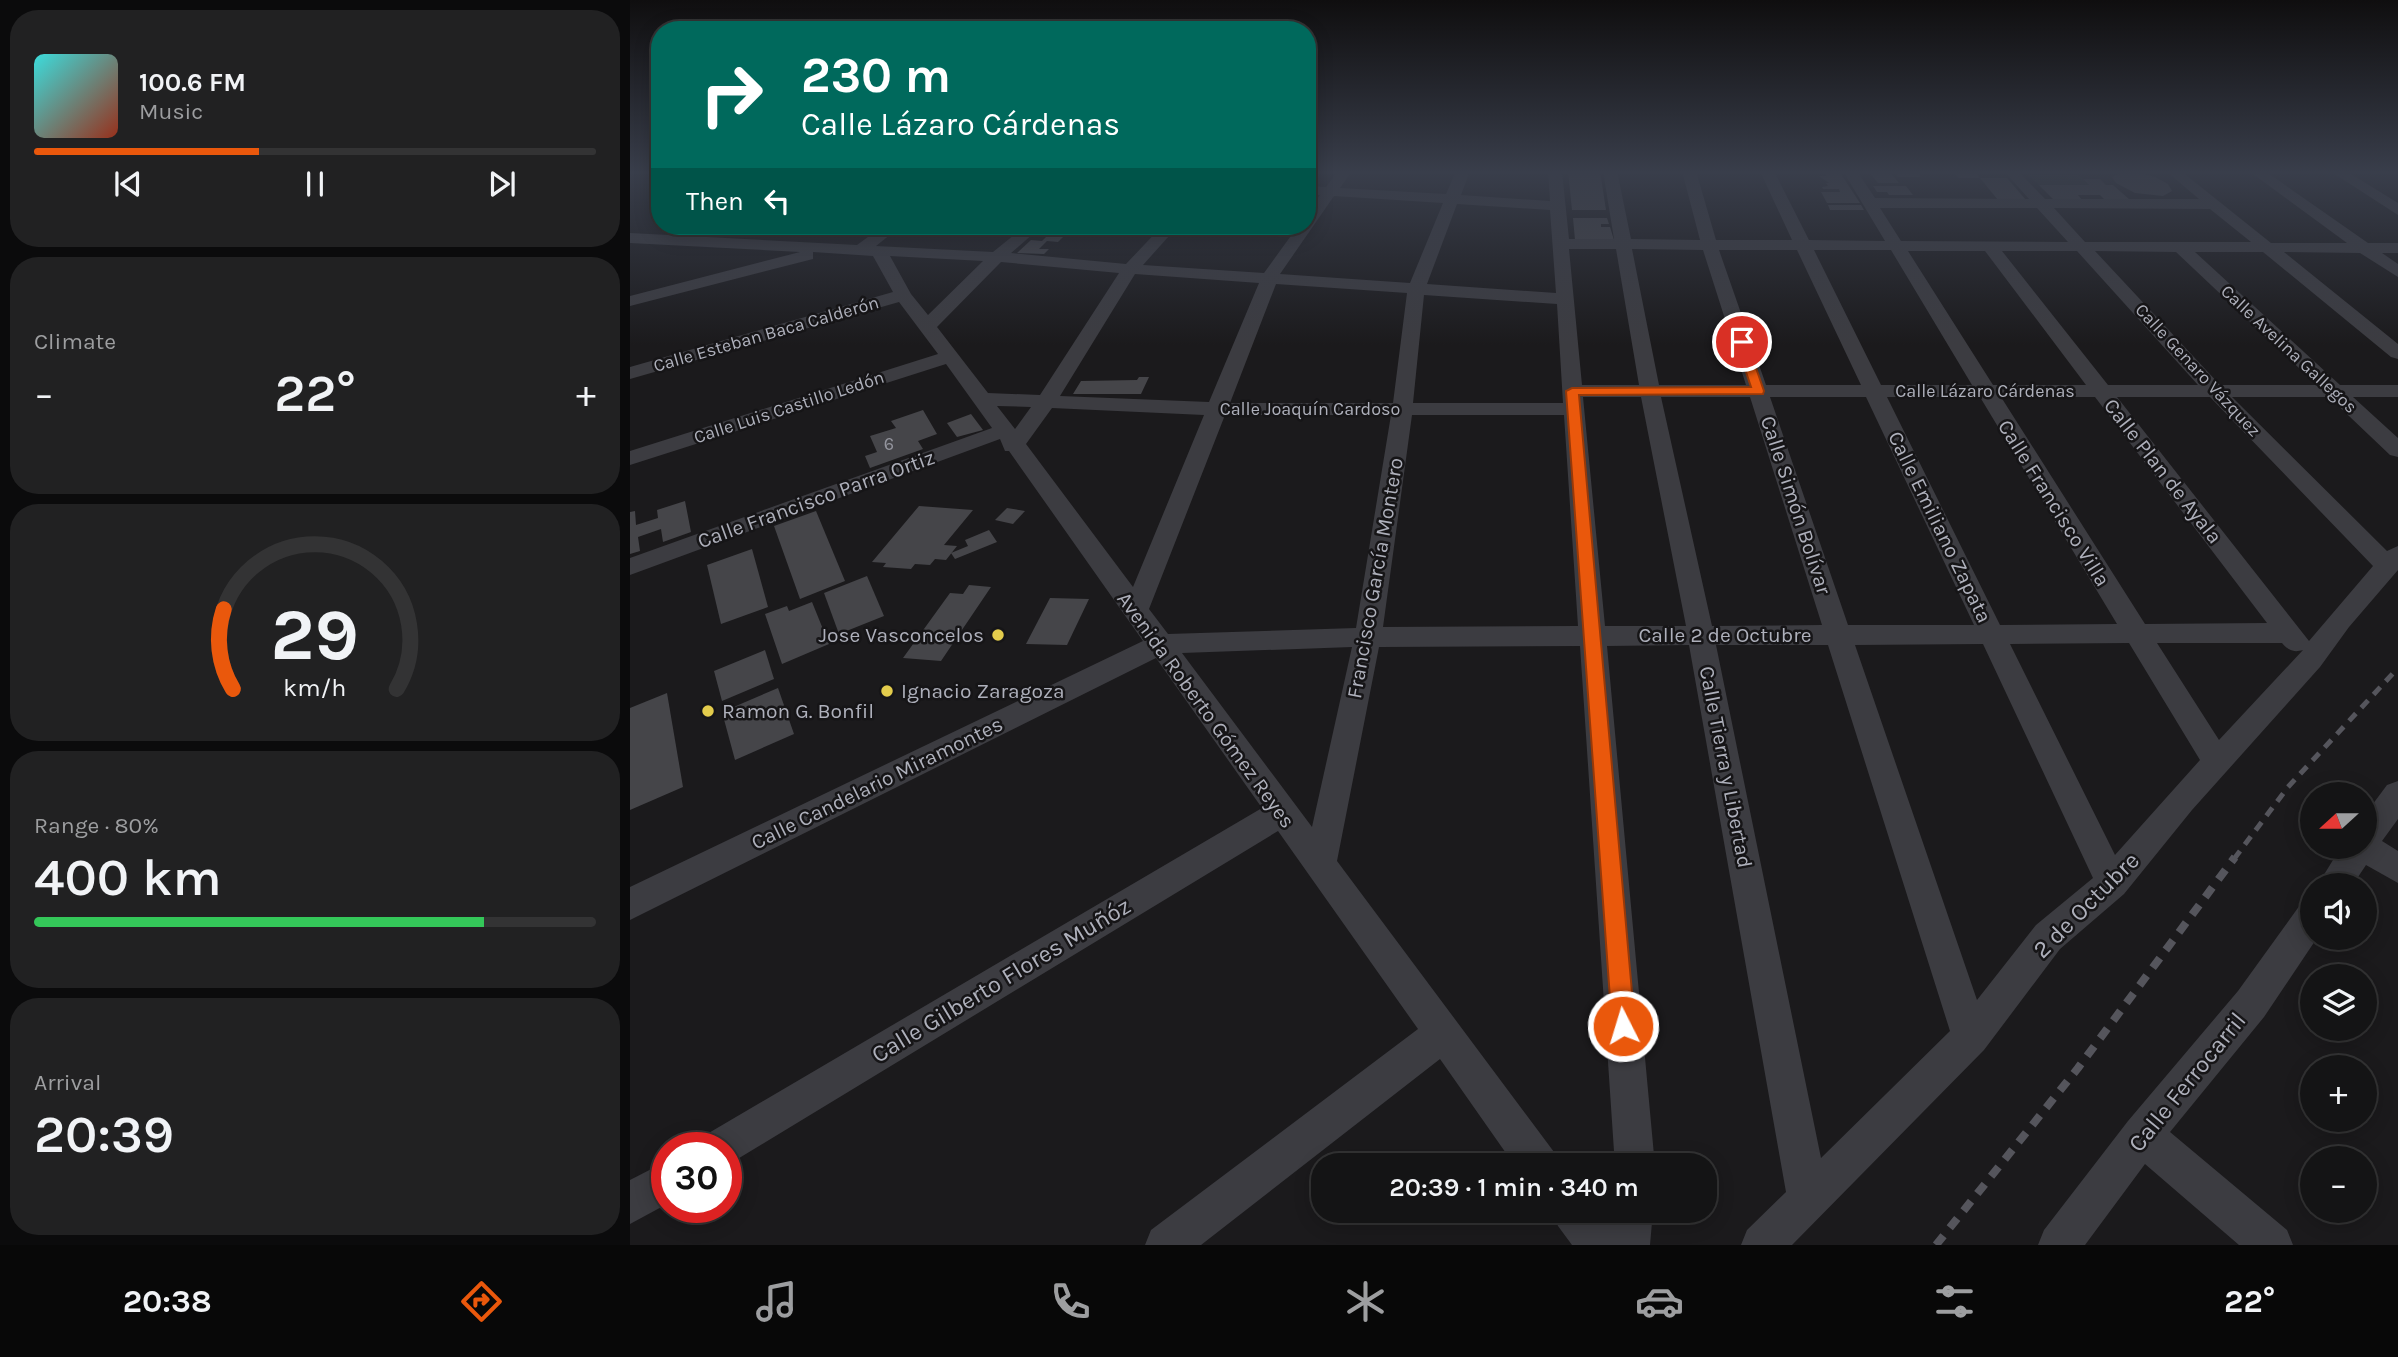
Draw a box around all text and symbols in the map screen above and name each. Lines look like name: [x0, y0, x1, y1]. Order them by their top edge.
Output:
text: 230 m: [801, 47, 951, 104]
icon: right: [686, 49, 777, 140]
text: 100.6 FM: [139, 67, 246, 98]
text: Music: [139, 98, 203, 125]
text: Calle Lázaro Cárdenas: [801, 106, 1120, 143]
icon: previous: [109, 165, 147, 203]
icon: pause: [296, 165, 334, 203]
icon: next: [483, 165, 521, 203]
icon: left: [758, 182, 796, 220]
text: Then: [686, 186, 744, 217]
street label: Calle Avelina Gallegos: [2216, 280, 2362, 418]
street label: Calle Esteban Baca Calderón: [651, 291, 881, 377]
street label: Calle Genaro Vázquez: [2131, 299, 2265, 441]
pin: [1712, 312, 1772, 372]
icon: arrive: [1723, 323, 1761, 361]
text: Climate: [34, 328, 116, 355]
text: 22°: [274, 363, 356, 424]
street label: Calle Luis Castillo Ledón: [691, 366, 887, 448]
text: −: [34, 372, 54, 417]
text: +: [576, 372, 596, 417]
street label: Calle Lázaro Cárdenas: [1895, 380, 2075, 402]
street label: Calle Plan de Ayala: [2099, 394, 2227, 548]
street label: Calle Joaquín Cardoso: [1220, 398, 1400, 420]
street label: Calle Simón Bolívar: [1756, 413, 1836, 598]
street label: Calle Francisco Villa: [1993, 415, 2115, 591]
street label: Calle Emiliano Zapata: [1883, 427, 1997, 627]
house number: 6: [884, 433, 894, 455]
street label: Calle Francisco Parra Ortiz: [694, 445, 938, 553]
street label: Francisco García Montero: [1342, 456, 1408, 700]
street label: Avenida Roberto Gómez Reyes: [1112, 587, 1300, 833]
text: 29: [271, 592, 359, 677]
place label: Jose Vasconcelos: [819, 623, 984, 647]
street label: Calle 2 de Octubre: [1638, 623, 1812, 647]
marker: Jose Vasconcelos: [990, 627, 1006, 643]
street label: Calle Tierra y Libertad: [1695, 664, 1757, 870]
text: km/h: [283, 672, 347, 701]
place label: Ignacio Zaragoza: [901, 679, 1065, 703]
marker: Ignacio Zaragoza: [879, 683, 895, 699]
place label: Ramon G. Bonfil: [722, 699, 874, 723]
marker: Ramon G. Bonfil: [700, 703, 716, 719]
street label: Calle Candelario Miramontes: [747, 712, 1007, 854]
north arrow: [2300, 782, 2376, 859]
map controls: [2300, 782, 2377, 1223]
text: Range · 80%: [34, 812, 159, 839]
street label: 2 de Octubre: [2027, 846, 2145, 964]
text: 400 km: [34, 847, 222, 908]
button: sound: [2300, 873, 2377, 950]
street label: Calle Gilberto Flores Muñóz: [866, 891, 1136, 1069]
button: layers: [2300, 964, 2377, 1041]
position arrow: [1586, 989, 1660, 1063]
street label: Calle Ferrocarril: [2122, 1007, 2252, 1157]
button: +: [2300, 1055, 2377, 1132]
text: Arrival: [34, 1069, 101, 1096]
text: 20:39: [34, 1104, 174, 1165]
speed limit sign: 30: [651, 1132, 742, 1223]
button: −: [2300, 1146, 2377, 1223]
text: 20:39 · 1 min · 340 m: [1389, 1172, 1639, 1203]
icon: directions: [457, 1277, 506, 1326]
icon: music: [752, 1277, 801, 1326]
icon: phone: [1046, 1277, 1095, 1326]
icon: climate: [1341, 1277, 1390, 1326]
icon: car: [1635, 1277, 1684, 1326]
icon: filters: [1930, 1277, 1979, 1326]
text: 20:38: [123, 1283, 212, 1320]
text: 22°: [2224, 1283, 2275, 1320]

